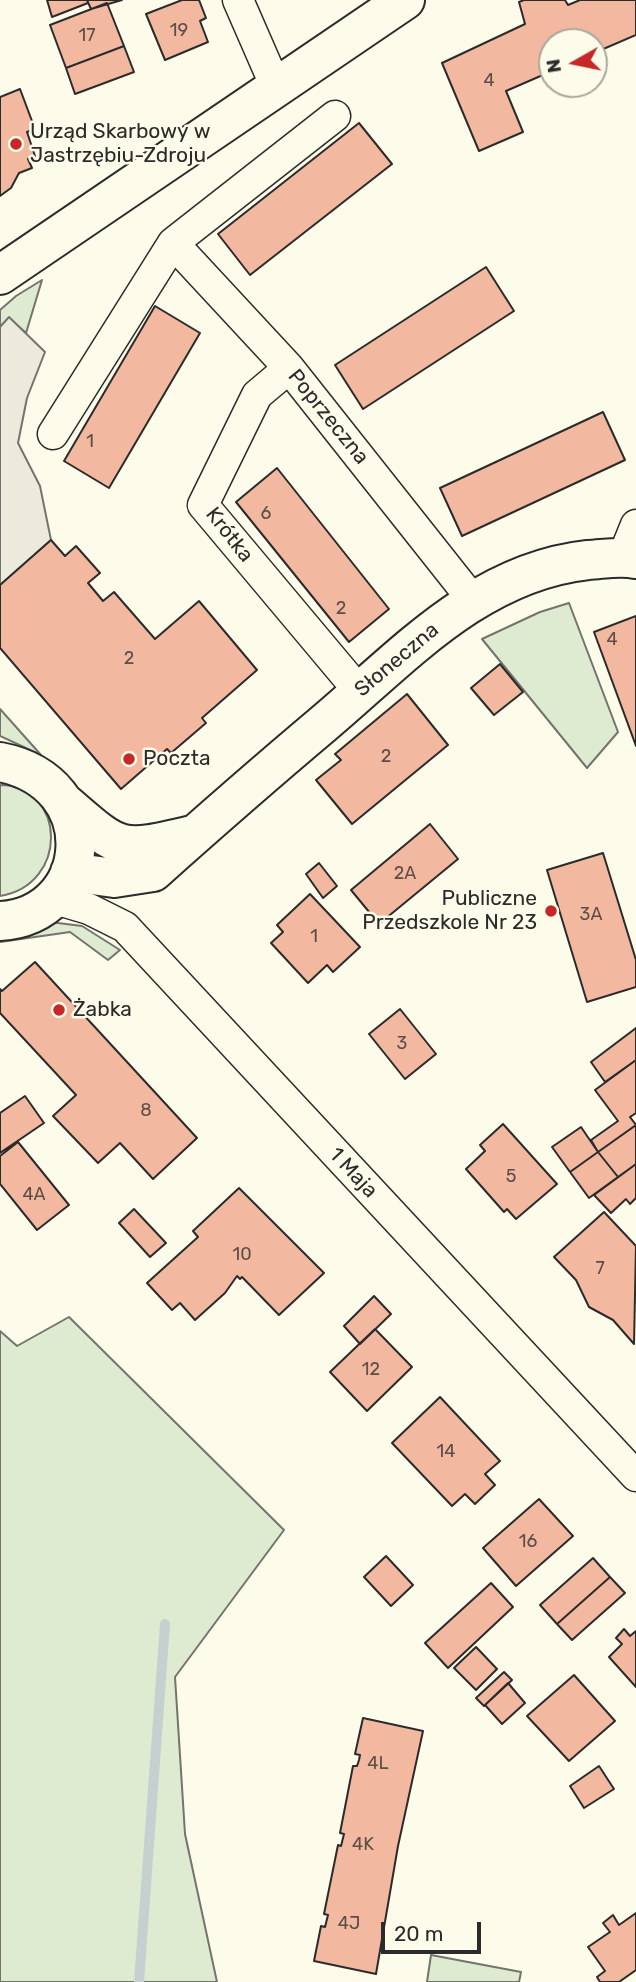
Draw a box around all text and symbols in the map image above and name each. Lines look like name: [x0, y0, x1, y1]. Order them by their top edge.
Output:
house number: 19: [170, 20, 188, 42]
house number: 17: [79, 25, 95, 47]
north arrow: [538, 28, 608, 98]
text: N: [541, 58, 566, 75]
house number: 4: [483, 70, 495, 92]
place label: Urząd Skarbowy w Jastrzębiu-Zdroju: [30, 119, 211, 169]
marker: Urząd Skarbowy w Jastrzębiu-Zdroju: [8, 136, 24, 152]
street label: Poprzeczna: [282, 364, 374, 470]
house number: 1: [86, 431, 94, 453]
street label: Krótka: [200, 503, 258, 567]
house number: 6: [261, 503, 271, 525]
house number: 2: [336, 598, 346, 620]
street label: Słoneczna: [350, 618, 444, 702]
house number: 4: [606, 629, 618, 651]
house number: 2: [124, 648, 134, 670]
place label: Poczta: [143, 746, 210, 772]
house number: 2: [381, 746, 391, 768]
marker: Poczta: [121, 751, 137, 767]
house number: 2A: [394, 863, 416, 885]
place label: Publiczne Przedszkole Nr 23: [362, 886, 537, 936]
marker: Publiczne Przedszkole Nr 23: [543, 903, 559, 919]
house number: 3A: [580, 904, 602, 926]
house number: 1: [310, 926, 318, 948]
place label: Żabka: [73, 997, 132, 1023]
marker: Żabka: [51, 1002, 67, 1018]
house number: 3: [397, 1033, 407, 1055]
house number: 8: [140, 1100, 152, 1122]
street label: 1 Maja: [323, 1143, 383, 1203]
house number: 5: [506, 1166, 516, 1188]
house number: 4A: [22, 1184, 46, 1206]
house number: 10: [232, 1244, 252, 1266]
house number: 7: [595, 1258, 605, 1280]
house number: 12: [362, 1359, 380, 1381]
house number: 14: [437, 1441, 455, 1463]
house number: 16: [519, 1531, 537, 1553]
house number: 4L: [367, 1753, 389, 1775]
house number: 4K: [352, 1834, 374, 1856]
scale bar: [384, 1909, 484, 1953]
house number: 4J: [338, 1913, 360, 1935]
text: 20 m: [394, 1921, 443, 1946]

